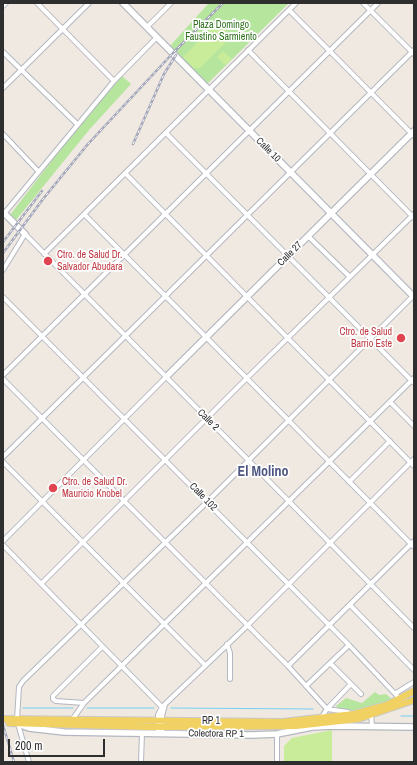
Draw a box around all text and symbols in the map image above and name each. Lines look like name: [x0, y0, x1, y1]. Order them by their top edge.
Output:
park label: Plaza Domingo Faustino Sarmiento: [185, 19, 257, 42]
street label: Calle 10: [253, 135, 283, 165]
street label: Calle 27: [275, 239, 305, 269]
place label: Ctro. de Salud Dr. Salvador Abudara: [57, 249, 123, 272]
marker: Ctro. de Salud Dr. Salvador Abudara: [42, 255, 54, 267]
place label: Ctro. de Salud Barrio Este: [340, 326, 392, 350]
marker: Ctro. de Salud Barrio Este: [395, 332, 407, 344]
street label: Calle 2: [195, 407, 221, 433]
district label: El Molino: [237, 464, 289, 480]
place label: Ctro. de Salud Dr. Mauricio Knobel: [62, 476, 127, 500]
street label: Calle 102: [187, 480, 219, 514]
marker: Ctro. de Salud Dr. Mauricio Knobel: [47, 482, 59, 494]
street label: RP 1: [202, 715, 220, 727]
street label: Colectora RP 1: [188, 728, 244, 740]
scale bar: [10, 731, 107, 757]
text: 200 m: [15, 738, 42, 754]

